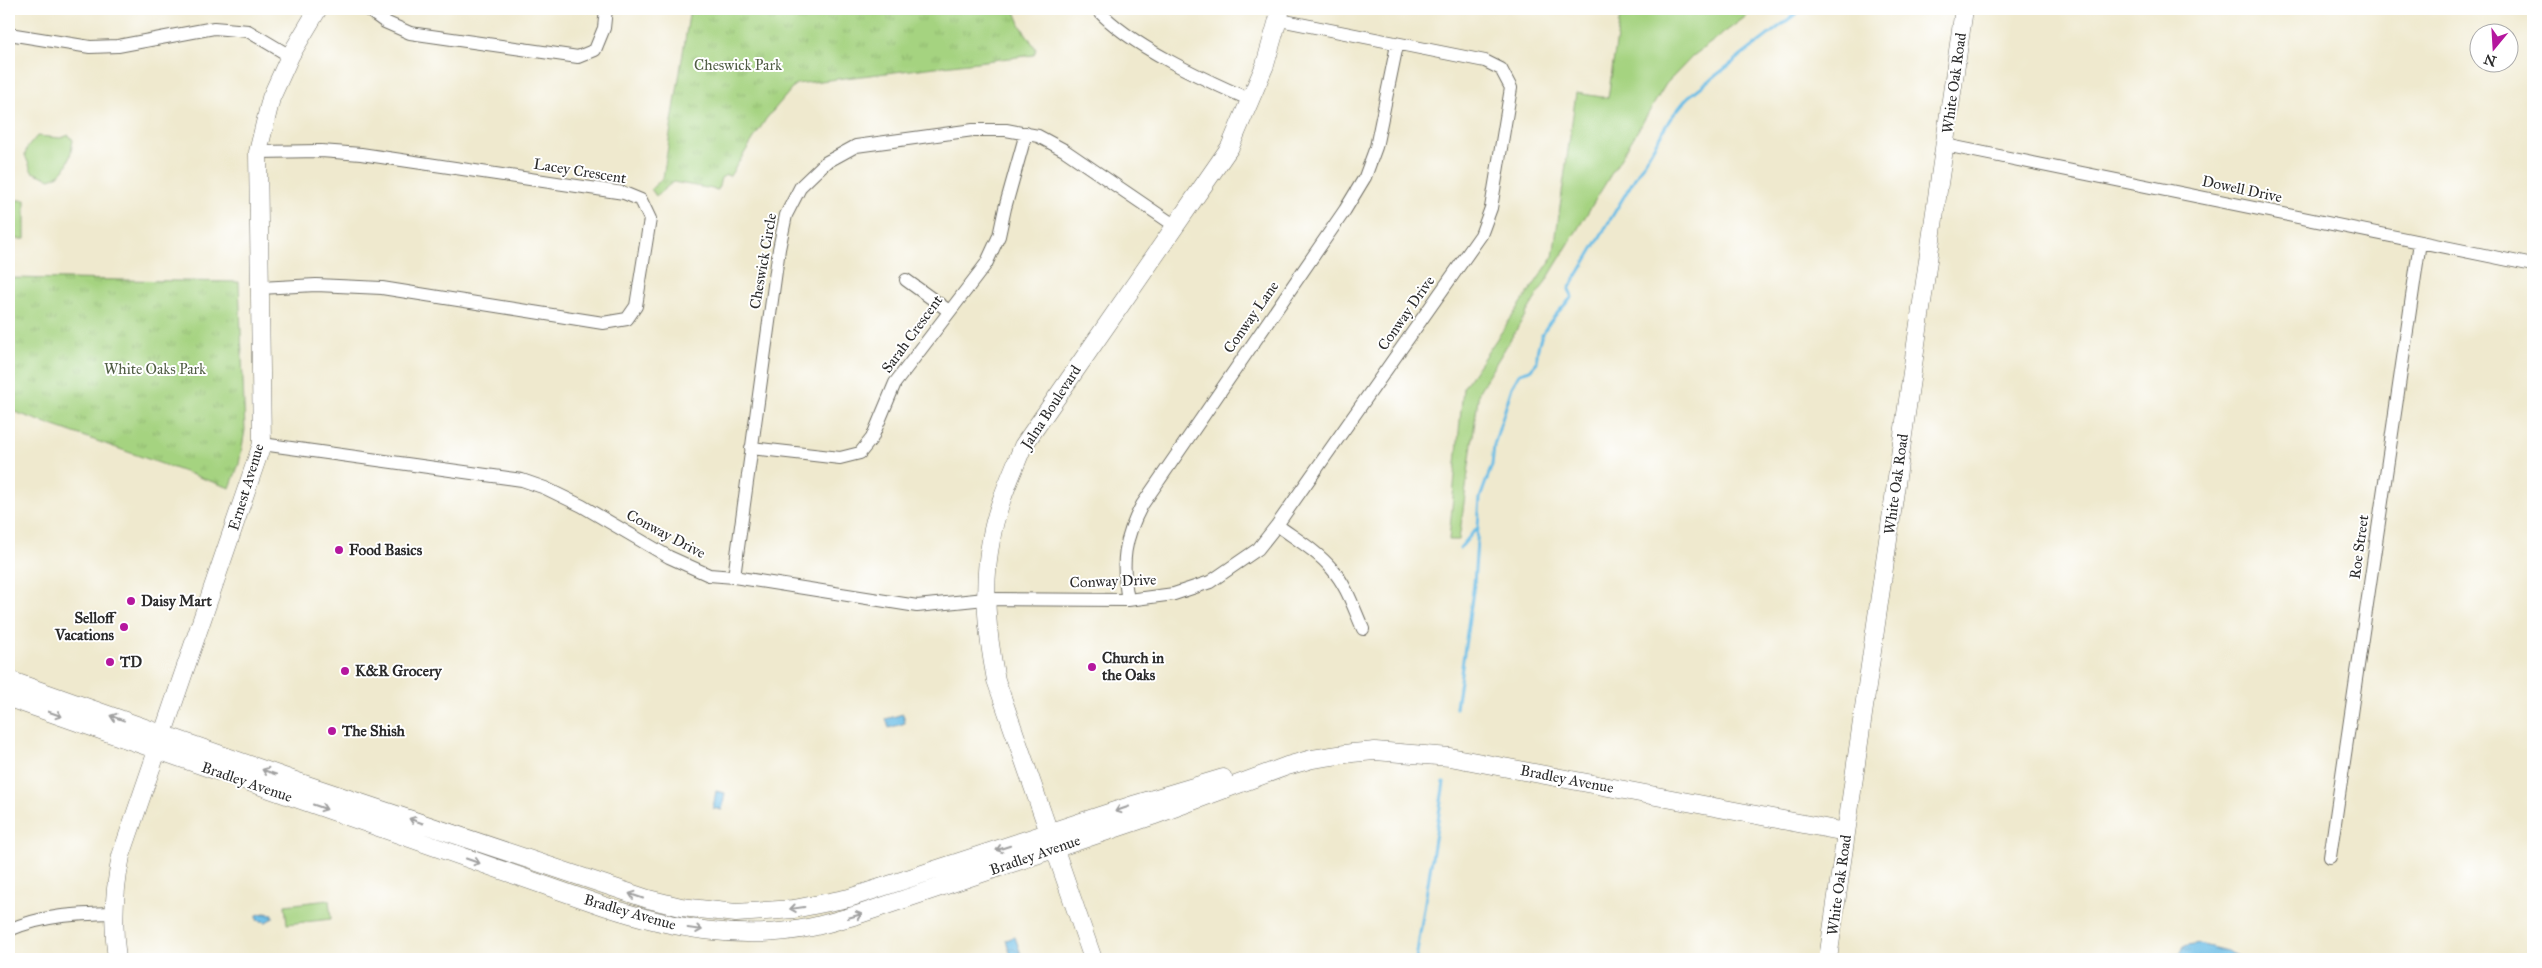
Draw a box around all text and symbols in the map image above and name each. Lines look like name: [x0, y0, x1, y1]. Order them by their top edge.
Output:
north arrow: [2470, 22, 2520, 72]
street label: White Oak Road: [1938, 31, 1970, 134]
text: N: [2482, 50, 2498, 70]
park label: Cheswick Park: [694, 56, 782, 74]
street label: Lacey Crescent: [532, 155, 628, 187]
street label: Dowell Drive: [2200, 172, 2284, 206]
street label: Cheswick Circle: [746, 212, 780, 310]
street label: Conway Drive: [1374, 272, 1438, 354]
street label: Conway Lane: [1220, 277, 1282, 357]
street label: Sarah Crescent: [878, 291, 947, 376]
park label: White Oaks Park: [104, 360, 206, 378]
street label: Jalna Boulevard: [1016, 361, 1086, 454]
street label: White Oak Road: [1880, 432, 1912, 535]
street label: Ernest Avenue: [224, 441, 268, 533]
street label: Conway Drive: [623, 506, 709, 562]
street label: Roe Street: [2346, 513, 2373, 580]
place label: Food Basics: [349, 541, 423, 559]
marker: Food Basics: [333, 544, 345, 556]
street label: Conway Drive: [1069, 570, 1157, 592]
place label: Daisy Mart: [141, 592, 212, 611]
marker: Daisy Mart: [125, 595, 137, 607]
place label: Selloff Vacations: [54, 609, 117, 644]
marker: Selloff Vacations: [118, 621, 130, 633]
place label: Church in the Oaks: [1101, 649, 1165, 684]
place label: TD: [119, 653, 142, 671]
marker: TD: [104, 656, 116, 668]
marker: Church in the Oaks: [1086, 661, 1098, 673]
place label: K&R Grocery: [355, 662, 443, 681]
marker: K&R Grocery: [339, 665, 351, 677]
one-way arrow: [46, 710, 62, 719]
one-way arrow: [110, 713, 126, 723]
place label: The Shish: [341, 722, 406, 740]
marker: The Shish: [326, 725, 338, 737]
street label: Bradley Avenue: [199, 758, 295, 806]
street label: Bradley Avenue: [1519, 761, 1615, 797]
one-way arrow: [261, 767, 277, 776]
one-way arrow: [311, 803, 327, 812]
one-way arrow: [1114, 804, 1130, 814]
one-way arrow: [409, 816, 425, 825]
street label: Bradley Avenue: [987, 831, 1083, 879]
street label: White Oak Road: [1823, 833, 1855, 936]
one-way arrow: [995, 844, 1011, 854]
one-way arrow: [465, 857, 480, 866]
street label: Bradley Avenue: [582, 890, 678, 934]
one-way arrow: [629, 890, 645, 900]
one-way arrow: [789, 904, 805, 914]
one-way arrow: [847, 910, 863, 920]
one-way arrow: [686, 924, 702, 934]

